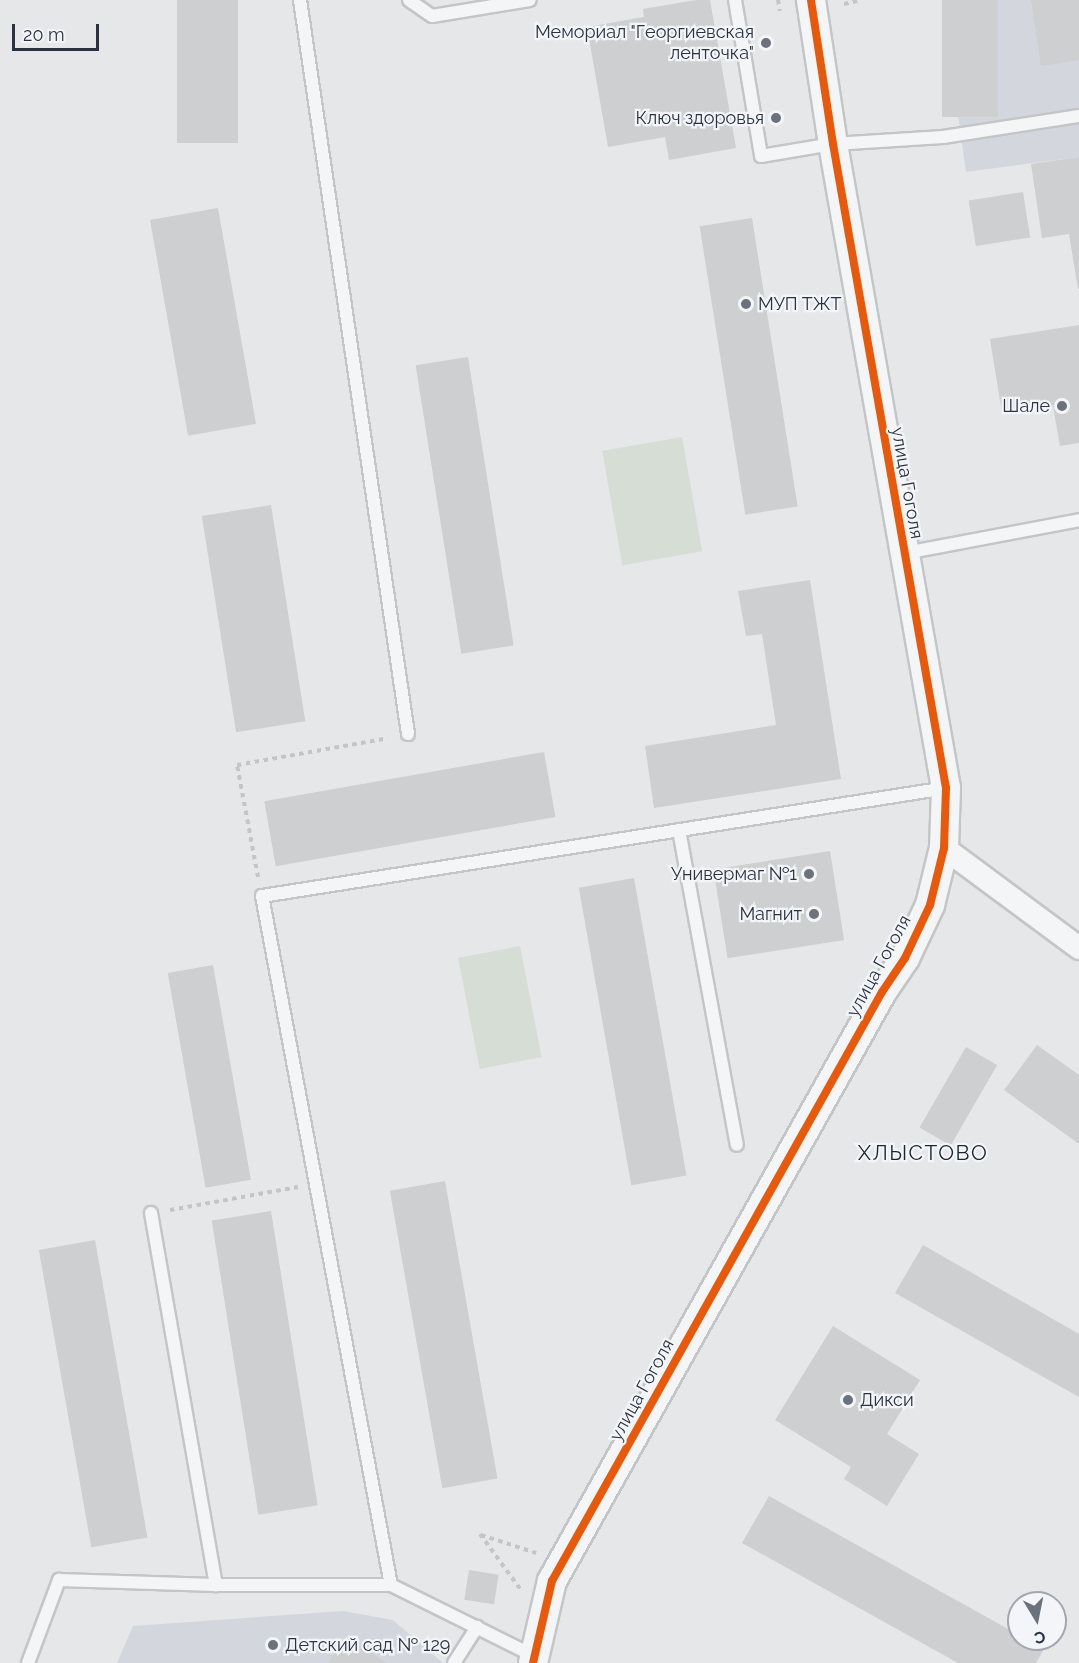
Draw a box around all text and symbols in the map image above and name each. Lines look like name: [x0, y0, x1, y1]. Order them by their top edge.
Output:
scale bar: [15, 12, 102, 50]
place label: Мемориал "Георгиевская ленточка": [535, 22, 754, 64]
text: 20 m: [23, 24, 65, 45]
marker: Мемориал "Георгиевская ленточка": [759, 36, 773, 50]
place label: Ключ здоровья: [636, 107, 764, 129]
marker: Ключ здоровья: [769, 111, 783, 125]
place label: МУП ТЖТ: [758, 293, 842, 315]
marker: МУП ТЖТ: [739, 297, 753, 311]
place label: Шале: [1002, 395, 1050, 417]
marker: Шале: [1055, 399, 1069, 413]
street label: улица Гоголя: [887, 425, 927, 541]
place label: Универмаг №1: [671, 863, 797, 885]
marker: Универмаг №1: [802, 867, 816, 881]
place label: Магнит: [739, 903, 802, 925]
marker: Магнит: [807, 907, 821, 921]
street label: улица Гоголя: [842, 911, 916, 1021]
district label: ХЛЫСТОВО: [858, 1140, 988, 1166]
street label: улица Гоголя: [605, 1335, 679, 1445]
place label: Дикси: [860, 1389, 914, 1411]
marker: Дикси: [841, 1393, 855, 1407]
north arrow: [1007, 1591, 1067, 1651]
text: С: [1033, 1627, 1047, 1648]
place label: Детский сад № 129: [285, 1634, 450, 1656]
marker: Детский сад № 129: [266, 1638, 280, 1652]

